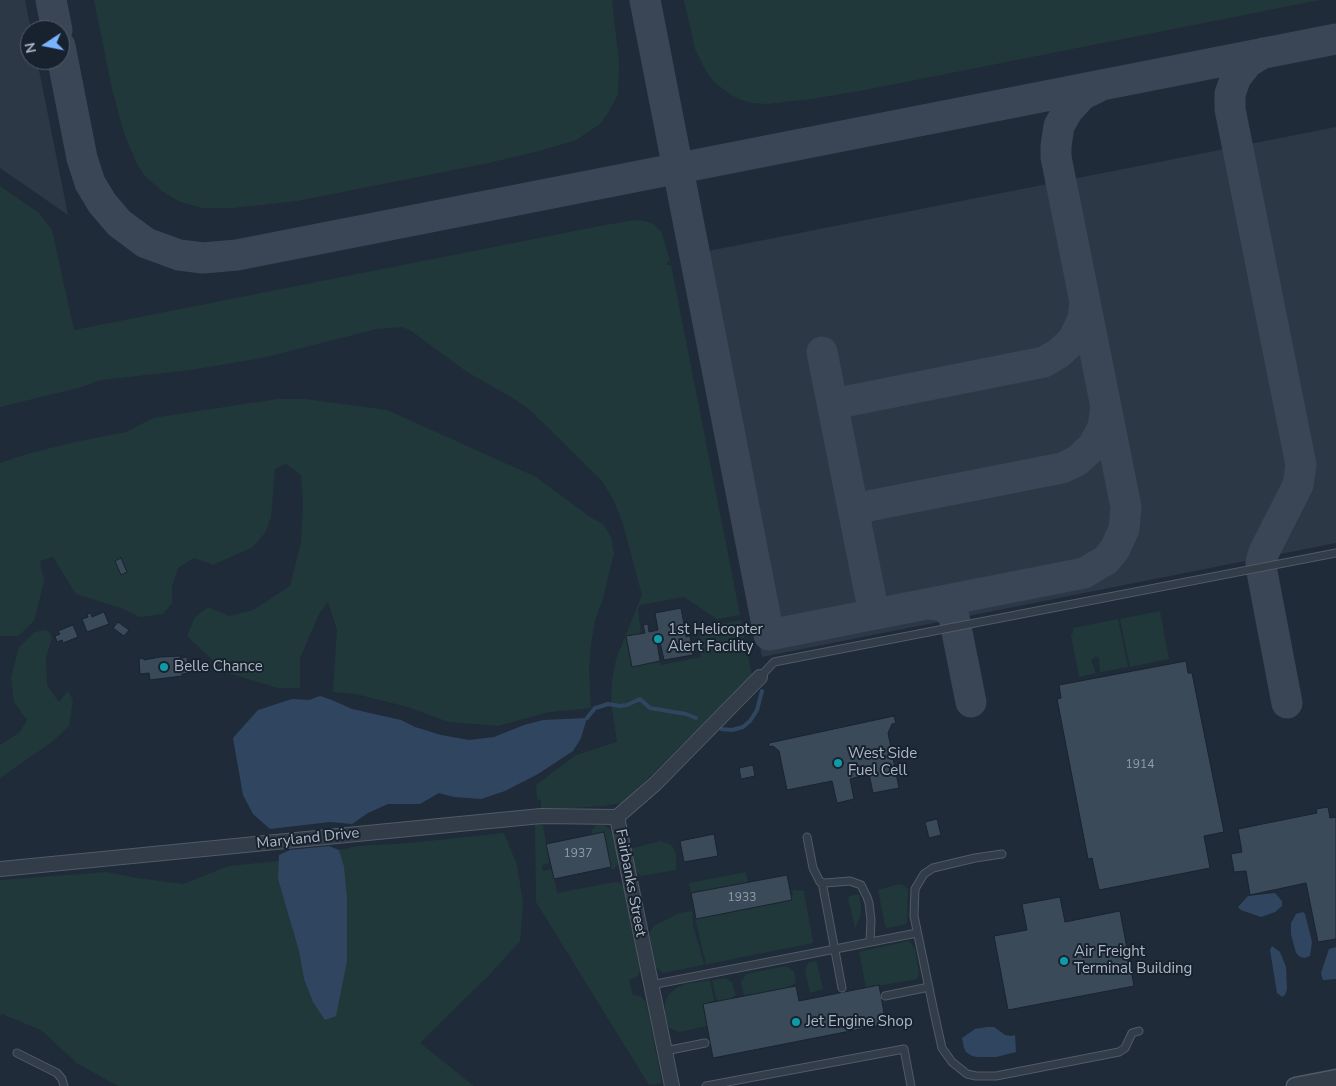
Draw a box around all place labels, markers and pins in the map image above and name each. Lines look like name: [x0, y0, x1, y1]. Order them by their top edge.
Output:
place label: 1st Helicopter Alert Facility: [668, 621, 763, 656]
marker: 1st Helicopter Alert Facility: [652, 633, 664, 645]
place label: Belle Chance: [174, 658, 263, 676]
marker: Belle Chance: [158, 661, 170, 673]
place label: West Side Fuel Cell: [848, 745, 917, 780]
marker: West Side Fuel Cell: [832, 757, 844, 769]
place label: Air Freight Terminal Building: [1074, 943, 1192, 978]
marker: Air Freight Terminal Building: [1058, 955, 1070, 967]
place label: Jet Engine Shop: [806, 1013, 913, 1031]
marker: Jet Engine Shop: [790, 1016, 802, 1028]

